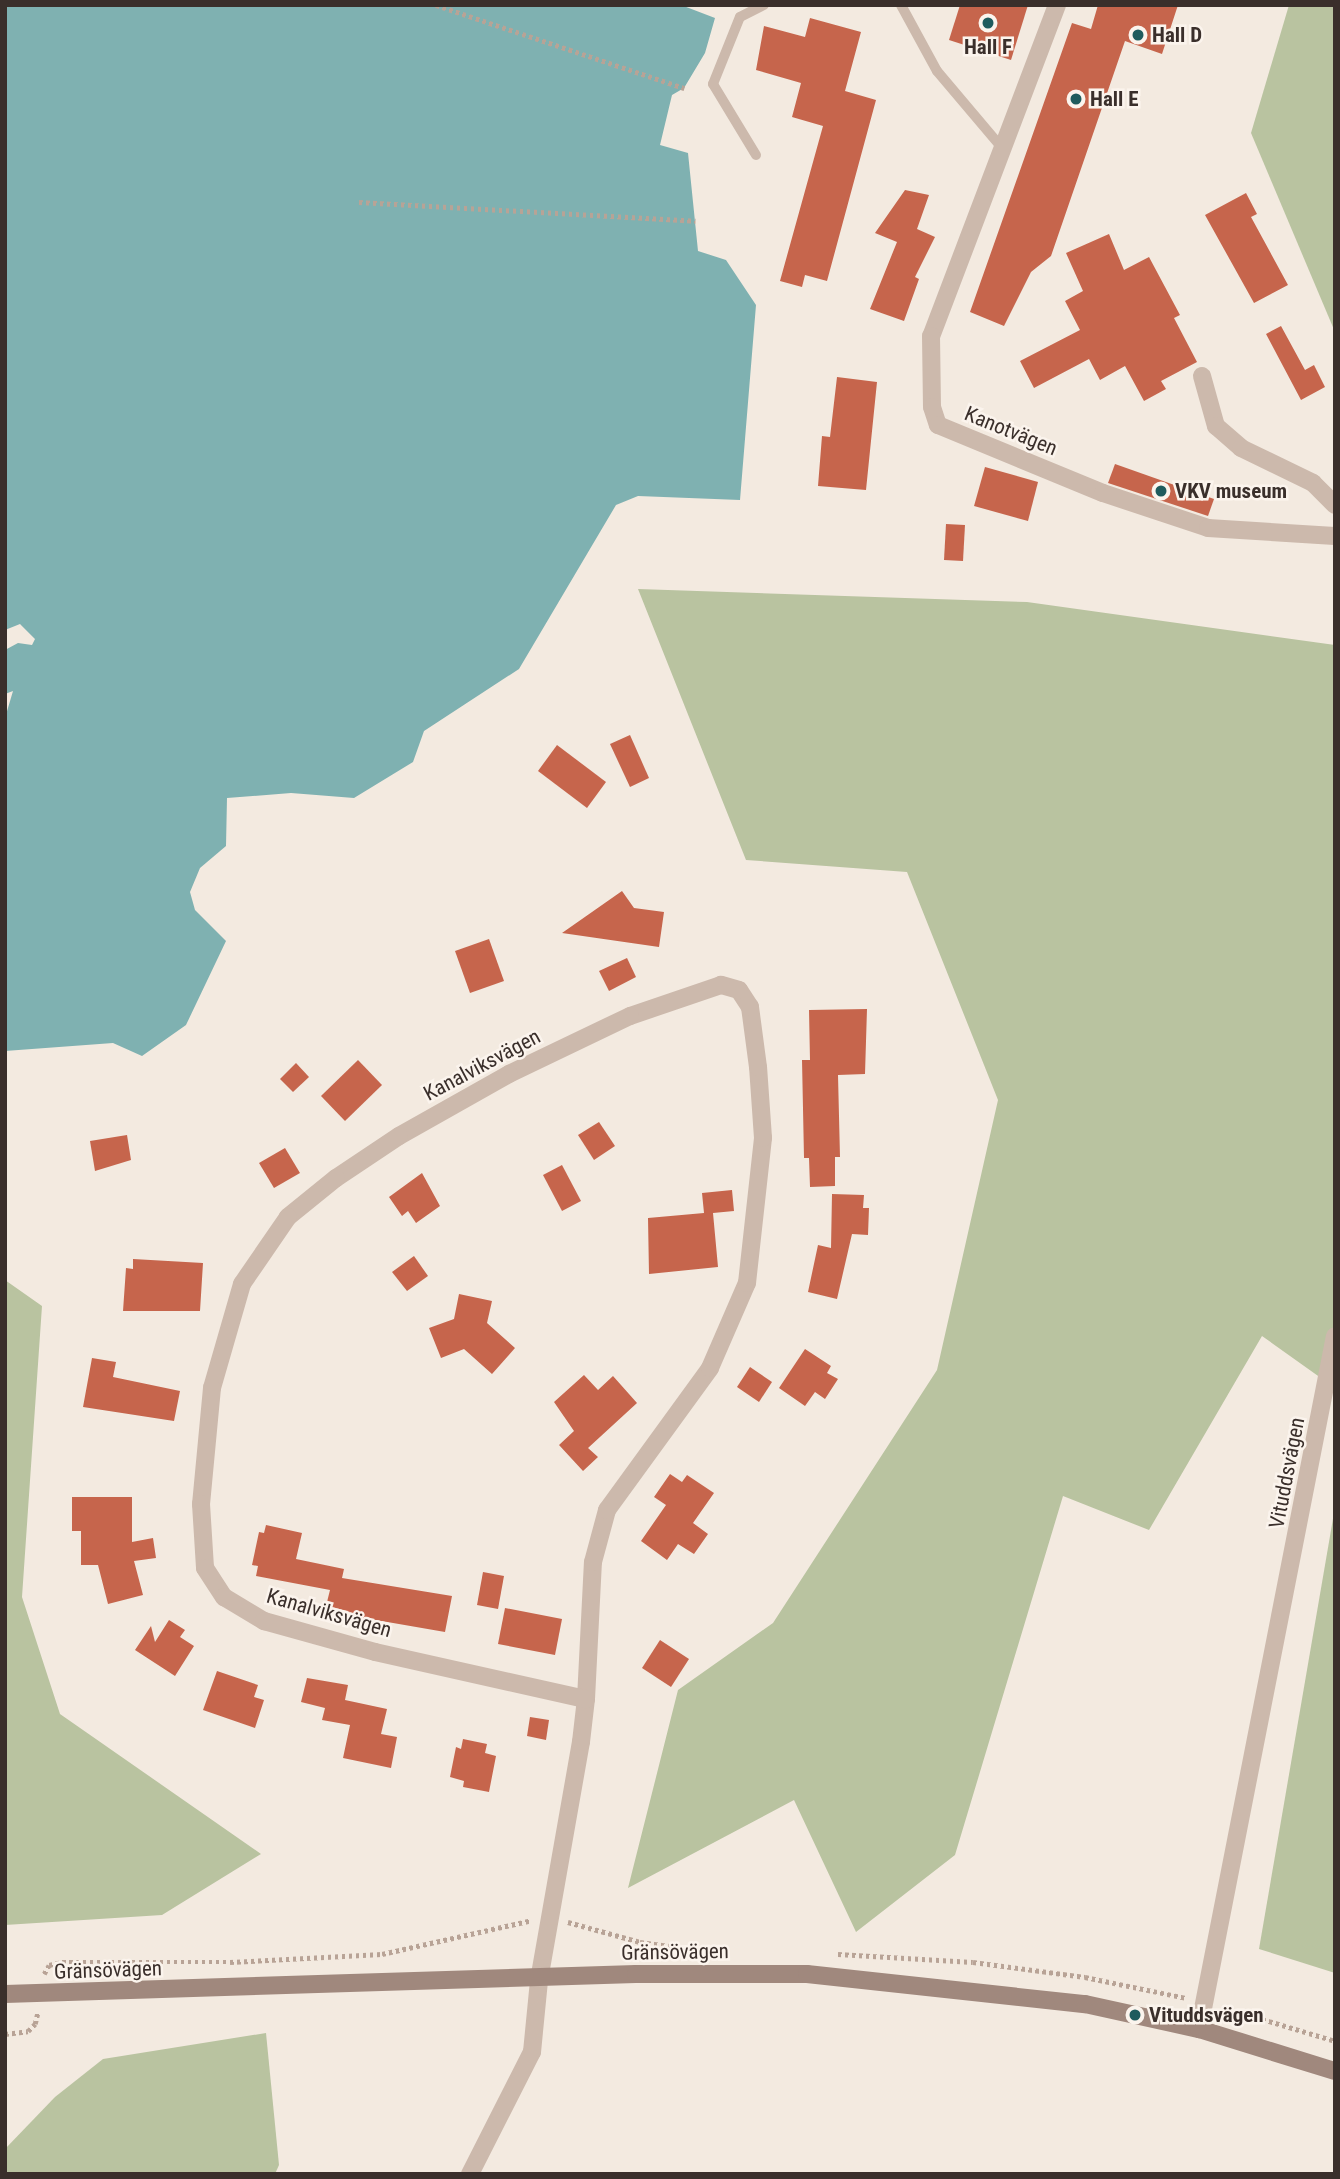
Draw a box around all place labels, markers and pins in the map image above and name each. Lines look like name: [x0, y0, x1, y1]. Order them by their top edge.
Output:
marker: Hall F: [980, 15, 996, 31]
place label: Hall D: [1152, 22, 1202, 48]
marker: Hall D: [1130, 27, 1146, 43]
place label: Hall F: [964, 34, 1012, 60]
place label: Hall E: [1090, 86, 1139, 112]
marker: Hall E: [1068, 91, 1084, 107]
place label: VKV museum: [1175, 478, 1287, 504]
marker: VKV museum: [1153, 483, 1169, 499]
place label: Vituddsvägen: [1149, 2002, 1264, 2028]
marker: Vituddsvägen: [1127, 2007, 1143, 2023]

